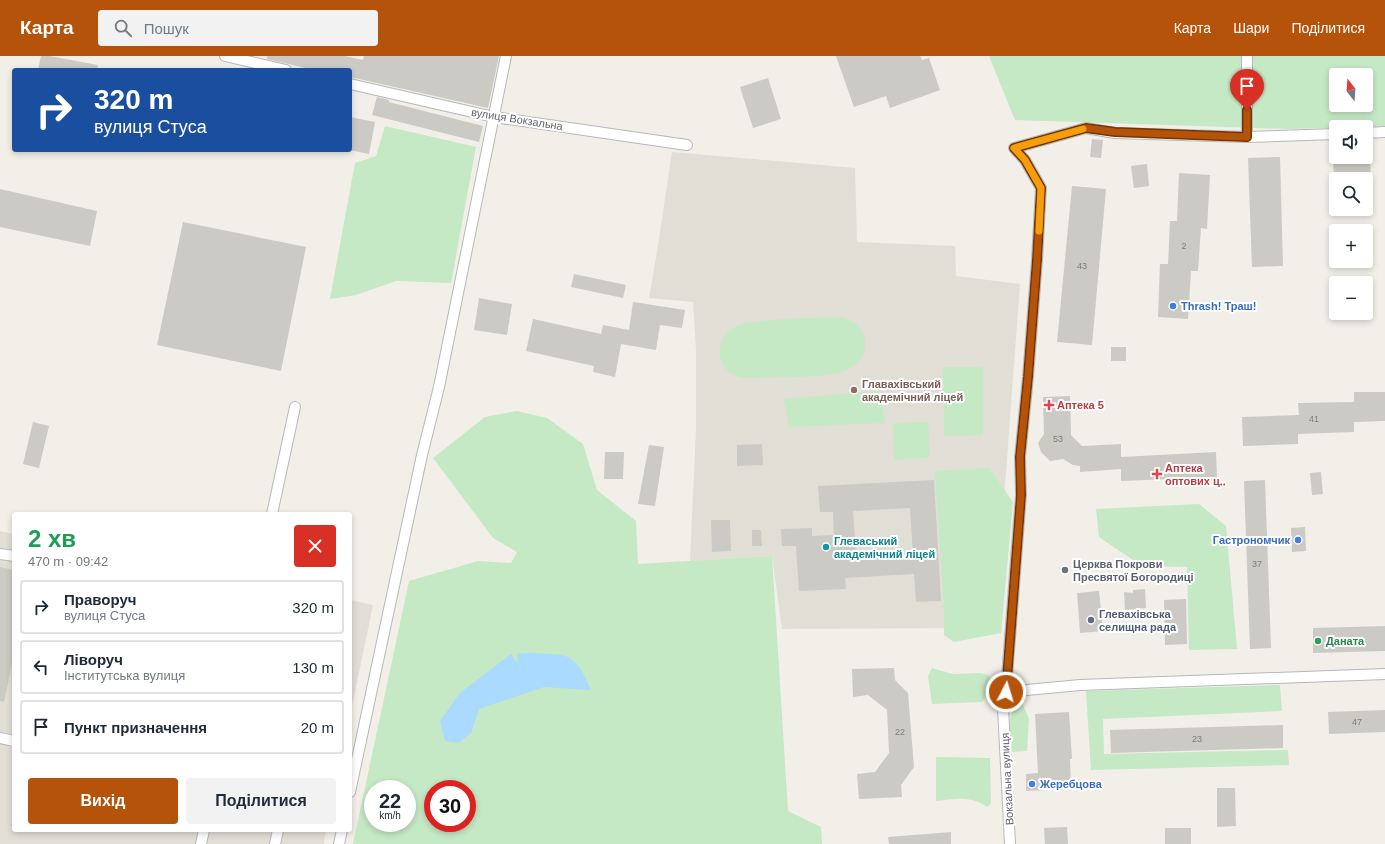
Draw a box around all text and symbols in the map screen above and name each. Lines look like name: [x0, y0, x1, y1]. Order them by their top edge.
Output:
search box: [98, 10, 378, 46]
text: Карта: [20, 17, 74, 38]
icon: search: [112, 17, 134, 39]
text: Пошук: [144, 20, 189, 37]
text: Карта: [1174, 20, 1211, 36]
text: Шари: [1233, 20, 1269, 36]
text: Поділитися: [1291, 20, 1365, 36]
north arrow: [1329, 68, 1373, 112]
map controls: [1329, 68, 1373, 320]
pin: [1230, 69, 1264, 110]
icon: arrive: [1236, 75, 1258, 97]
icon: right: [28, 84, 80, 136]
text: 320 m: [94, 84, 173, 115]
street label: вулиця Вокзальна: [470, 106, 565, 132]
text: вулиця Стуса: [94, 117, 207, 137]
button: sound: [1329, 120, 1373, 164]
button: search: [1329, 172, 1373, 216]
button: +: [1329, 224, 1373, 268]
house number: 2: [1181, 241, 1187, 251]
house number: 43: [1077, 261, 1087, 271]
button: −: [1329, 276, 1373, 320]
place label: Thrash! Траш!: [1181, 300, 1256, 312]
marker: Thrash! Траш!: [1168, 301, 1178, 311]
place label: Главахівський академічний ліцей: [862, 378, 963, 403]
marker: Главахівський академічний ліцей: [849, 385, 859, 395]
place label: Аптека 5: [1057, 399, 1104, 411]
marker: Аптека 5: [1044, 400, 1054, 410]
house number: 41: [1309, 414, 1319, 424]
house number: 53: [1053, 434, 1063, 444]
place label: Аптека оптових ц‥: [1165, 462, 1226, 487]
marker: Аптека оптових ц‥: [1152, 469, 1162, 479]
text: 2 хв: [28, 525, 76, 552]
button: close: [294, 525, 336, 567]
place label: Гастрономчик: [1213, 534, 1290, 546]
place label: Глеваський академічний ліцей: [834, 535, 935, 560]
marker: Гастрономчик: [1293, 535, 1303, 545]
marker: Глеваський академічний ліцей: [821, 542, 831, 552]
text: 470 m · 09:42: [28, 554, 108, 569]
place label: Церква Покрови Пресвятої Богородиці: [1073, 558, 1194, 583]
house number: 37: [1252, 559, 1262, 569]
marker: Церква Покрови Пресвятої Богородиці: [1060, 565, 1070, 575]
text: Праворуч: [64, 591, 137, 608]
icon: right: [30, 596, 52, 618]
text: 320 m: [292, 599, 334, 616]
text: вулиця Стуса: [64, 608, 145, 623]
place label: Глевахівська селищна рада: [1099, 608, 1177, 633]
marker: Глевахівська селищна рада: [1086, 615, 1096, 625]
place label: Даната: [1326, 635, 1365, 647]
marker: Даната: [1313, 636, 1323, 646]
text: Ліворуч: [64, 651, 123, 668]
icon: left: [30, 656, 52, 678]
text: 130 m: [292, 659, 334, 676]
text: Інститутська вулиця: [64, 668, 185, 683]
position arrow: [985, 671, 1027, 713]
icon: arrive: [30, 716, 52, 738]
house number: 47: [1352, 717, 1362, 727]
text: Пункт призначення: [64, 719, 207, 736]
text: 20 m: [301, 719, 334, 736]
house number: 22: [895, 727, 905, 737]
street label: Вокзальна вулиця: [999, 732, 1015, 826]
house number: 23: [1192, 734, 1202, 744]
button: Вихід: [28, 778, 178, 824]
button: Поділитися: [186, 778, 336, 824]
place label: Жеребцова: [1039, 778, 1103, 790]
marker: Жеребцова: [1027, 779, 1037, 789]
speed limit sign: 30: [424, 780, 476, 832]
text: 22: [379, 790, 401, 812]
text: km/h: [379, 810, 401, 821]

